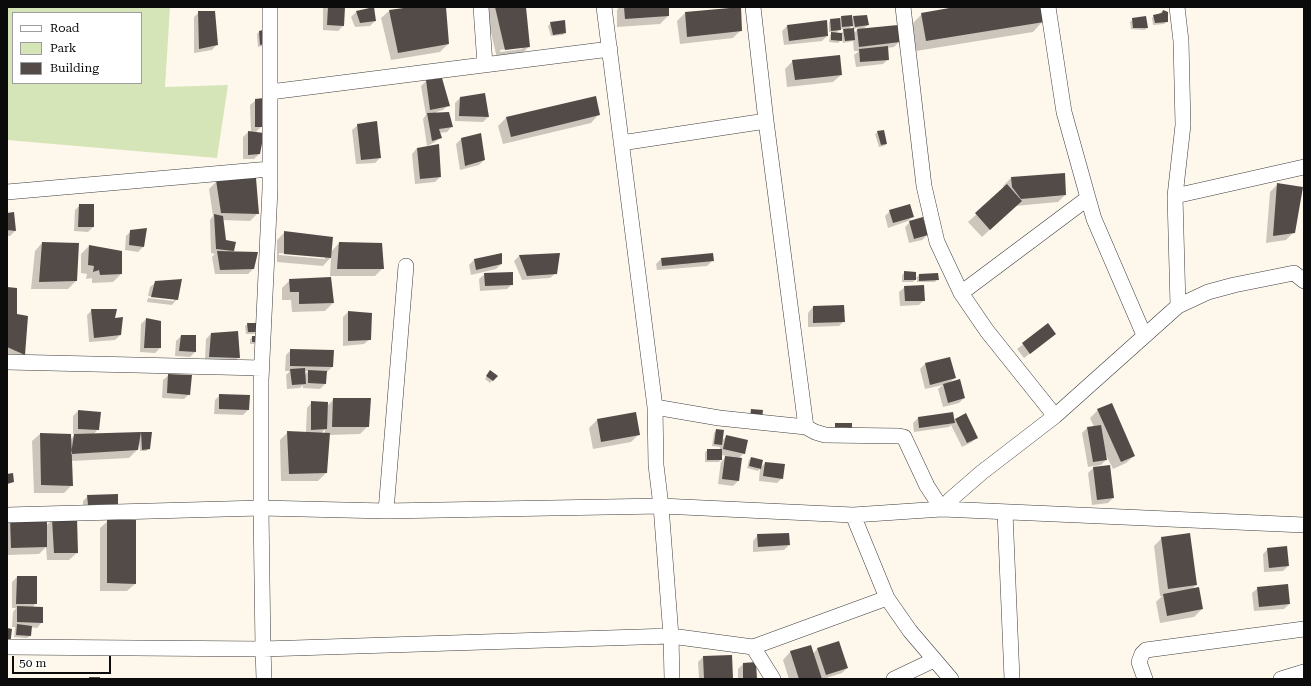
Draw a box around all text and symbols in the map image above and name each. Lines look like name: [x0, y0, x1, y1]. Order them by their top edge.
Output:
legend: [12, 12, 142, 84]
text: Road: [50, 21, 79, 35]
text: Park: [50, 41, 76, 55]
text: Building: [50, 61, 99, 75]
scale bar: [14, 648, 113, 674]
text: 50 m: [19, 656, 46, 670]

